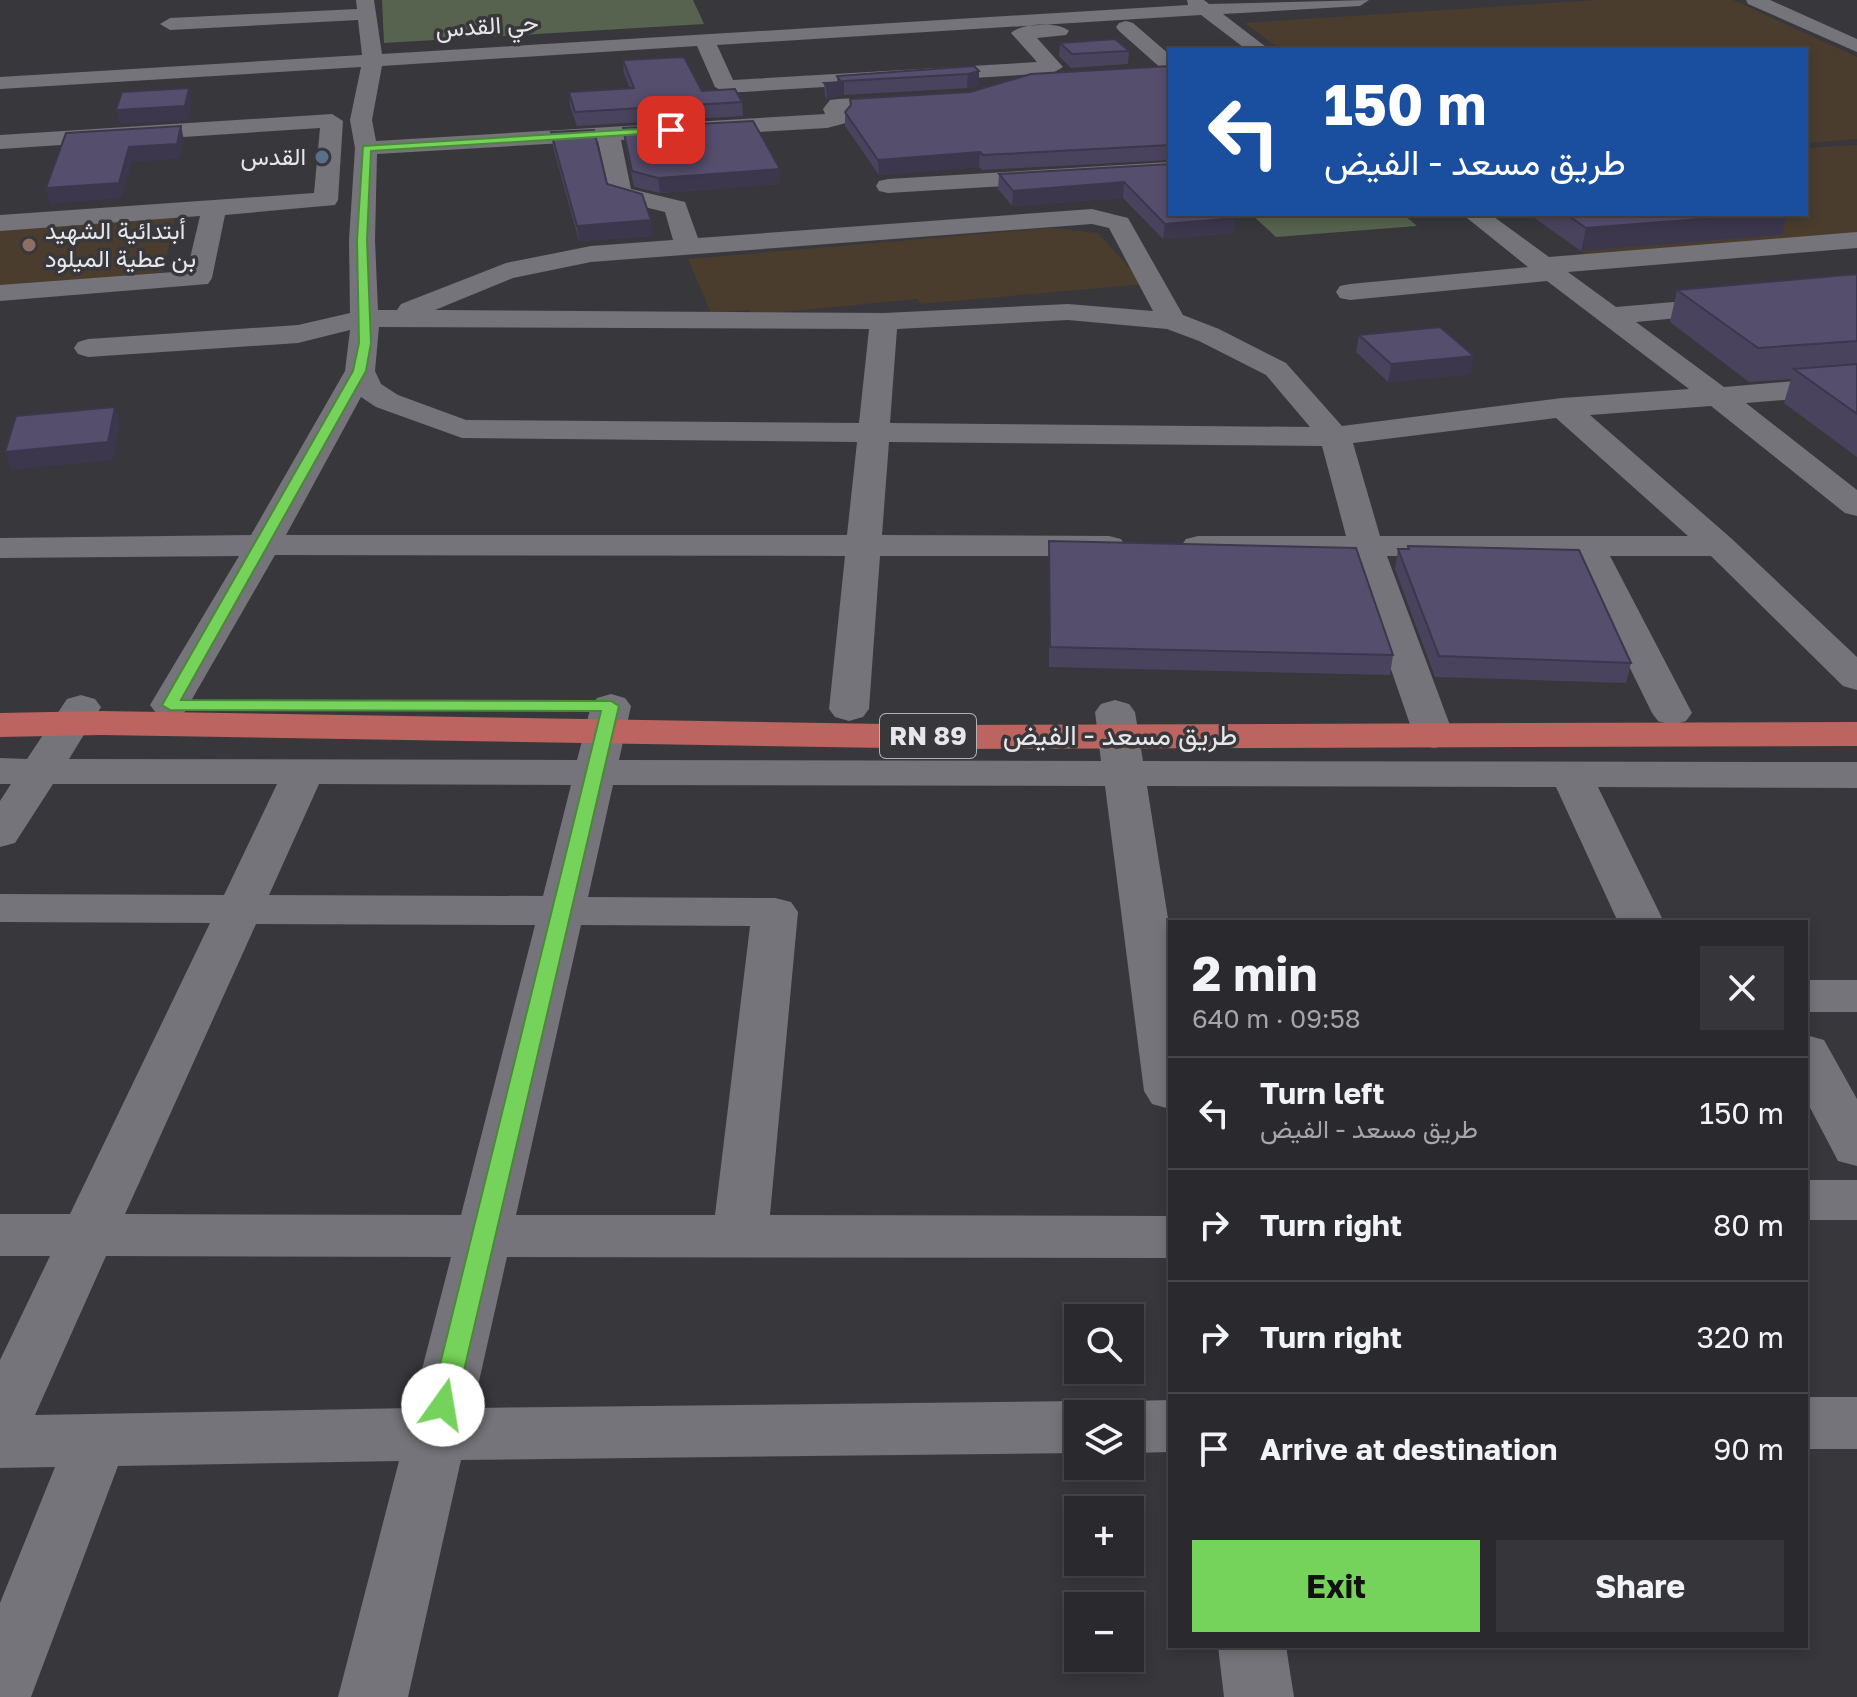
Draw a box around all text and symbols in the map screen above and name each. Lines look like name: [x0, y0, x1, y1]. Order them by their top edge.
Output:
street label: حي القدس: [434, 6, 540, 49]
text: 150 m: [1324, 70, 1486, 137]
icon: left: [1192, 80, 1296, 184]
pin: [637, 96, 705, 164]
icon: arrive: [649, 108, 693, 152]
text: طريق مسعد - الفيض: [1324, 140, 1626, 183]
place label: القدس: [240, 141, 306, 171]
marker: القدس: [313, 148, 331, 166]
place label: أبتدائية الشهيد بن عطية الميلود: [45, 215, 196, 274]
marker: أبتدائية الشهيد بن عطية الميلود: [20, 236, 38, 254]
road number: RN 89: [880, 714, 976, 758]
street label: طريق مسعد - الفيض: [1003, 718, 1237, 753]
text: 2 min: [1192, 944, 1317, 1002]
button: close: [1700, 946, 1784, 1030]
text: 640 m · 09:58: [1192, 1003, 1361, 1034]
text: Turn left: [1260, 1075, 1385, 1111]
icon: left: [1192, 1091, 1236, 1135]
text: 150 m: [1699, 1095, 1784, 1131]
text: طريق مسعد - الفيض: [1260, 1113, 1478, 1144]
icon: right: [1192, 1203, 1236, 1247]
text: Turn right: [1260, 1207, 1402, 1243]
text: 80 m: [1713, 1207, 1784, 1243]
map controls: [1064, 1304, 1144, 1672]
button: search: [1064, 1304, 1144, 1384]
icon: right: [1192, 1315, 1236, 1359]
text: Turn right: [1260, 1319, 1402, 1355]
text: 320 m: [1696, 1319, 1784, 1355]
position arrow: [401, 1363, 485, 1447]
button: layers: [1064, 1400, 1144, 1480]
icon: arrive: [1192, 1427, 1236, 1471]
text: Arrive at destination: [1260, 1431, 1557, 1467]
text: 90 m: [1713, 1431, 1784, 1467]
button: +: [1064, 1496, 1144, 1576]
button: Exit: [1192, 1540, 1480, 1632]
button: Share: [1496, 1540, 1784, 1632]
button: −: [1064, 1592, 1144, 1672]

